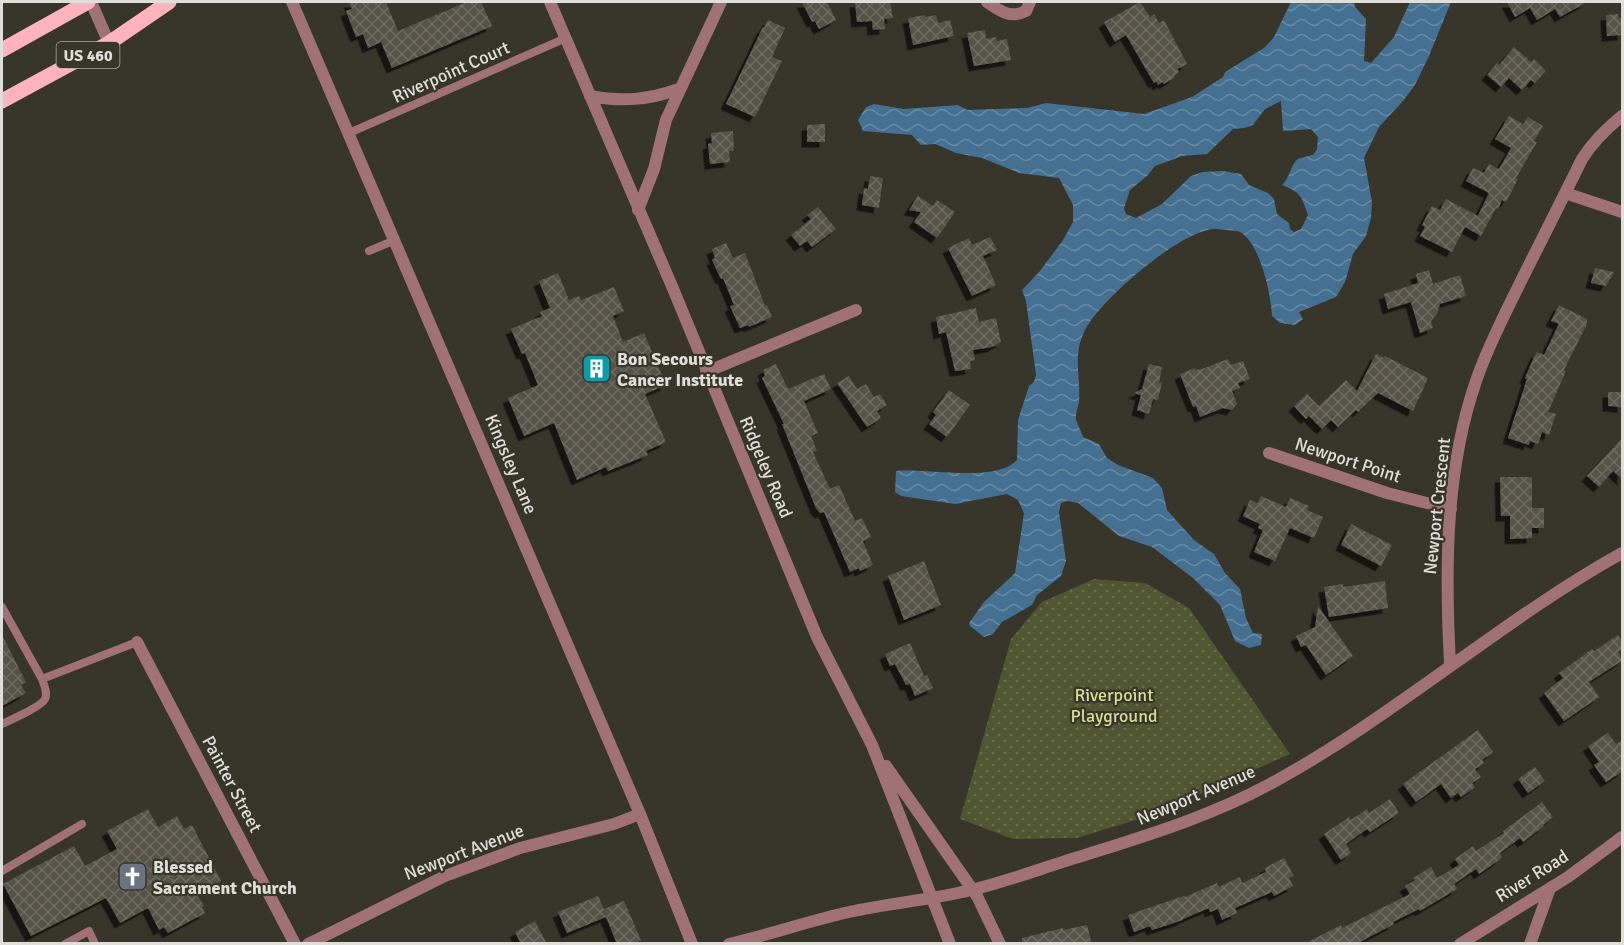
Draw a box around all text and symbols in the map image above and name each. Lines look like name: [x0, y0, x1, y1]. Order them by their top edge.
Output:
street label: Riverpoint Court: [389, 36, 513, 108]
road number: US 460: [56, 42, 119, 68]
place label: Bon Secours Cancer Institute: [617, 348, 743, 391]
building icon: Bon Secours Cancer Institute: [580, 353, 612, 385]
street label: Kingsley Lane: [480, 411, 542, 517]
street label: Ridgeley Road: [735, 413, 797, 521]
street label: Newport Point: [1292, 433, 1404, 487]
street label: Newport Crescent: [1419, 436, 1455, 576]
park label: Riverpoint Playground: [1070, 684, 1158, 727]
street label: Painter Street: [197, 732, 267, 836]
street label: Newport Avenue: [1133, 760, 1259, 830]
street label: Newport Avenue: [401, 819, 527, 885]
street label: River Road: [1492, 845, 1572, 907]
place label: Blessed Sacrament Church: [153, 856, 297, 899]
church icon: Blessed Sacrament Church: [116, 861, 148, 893]

